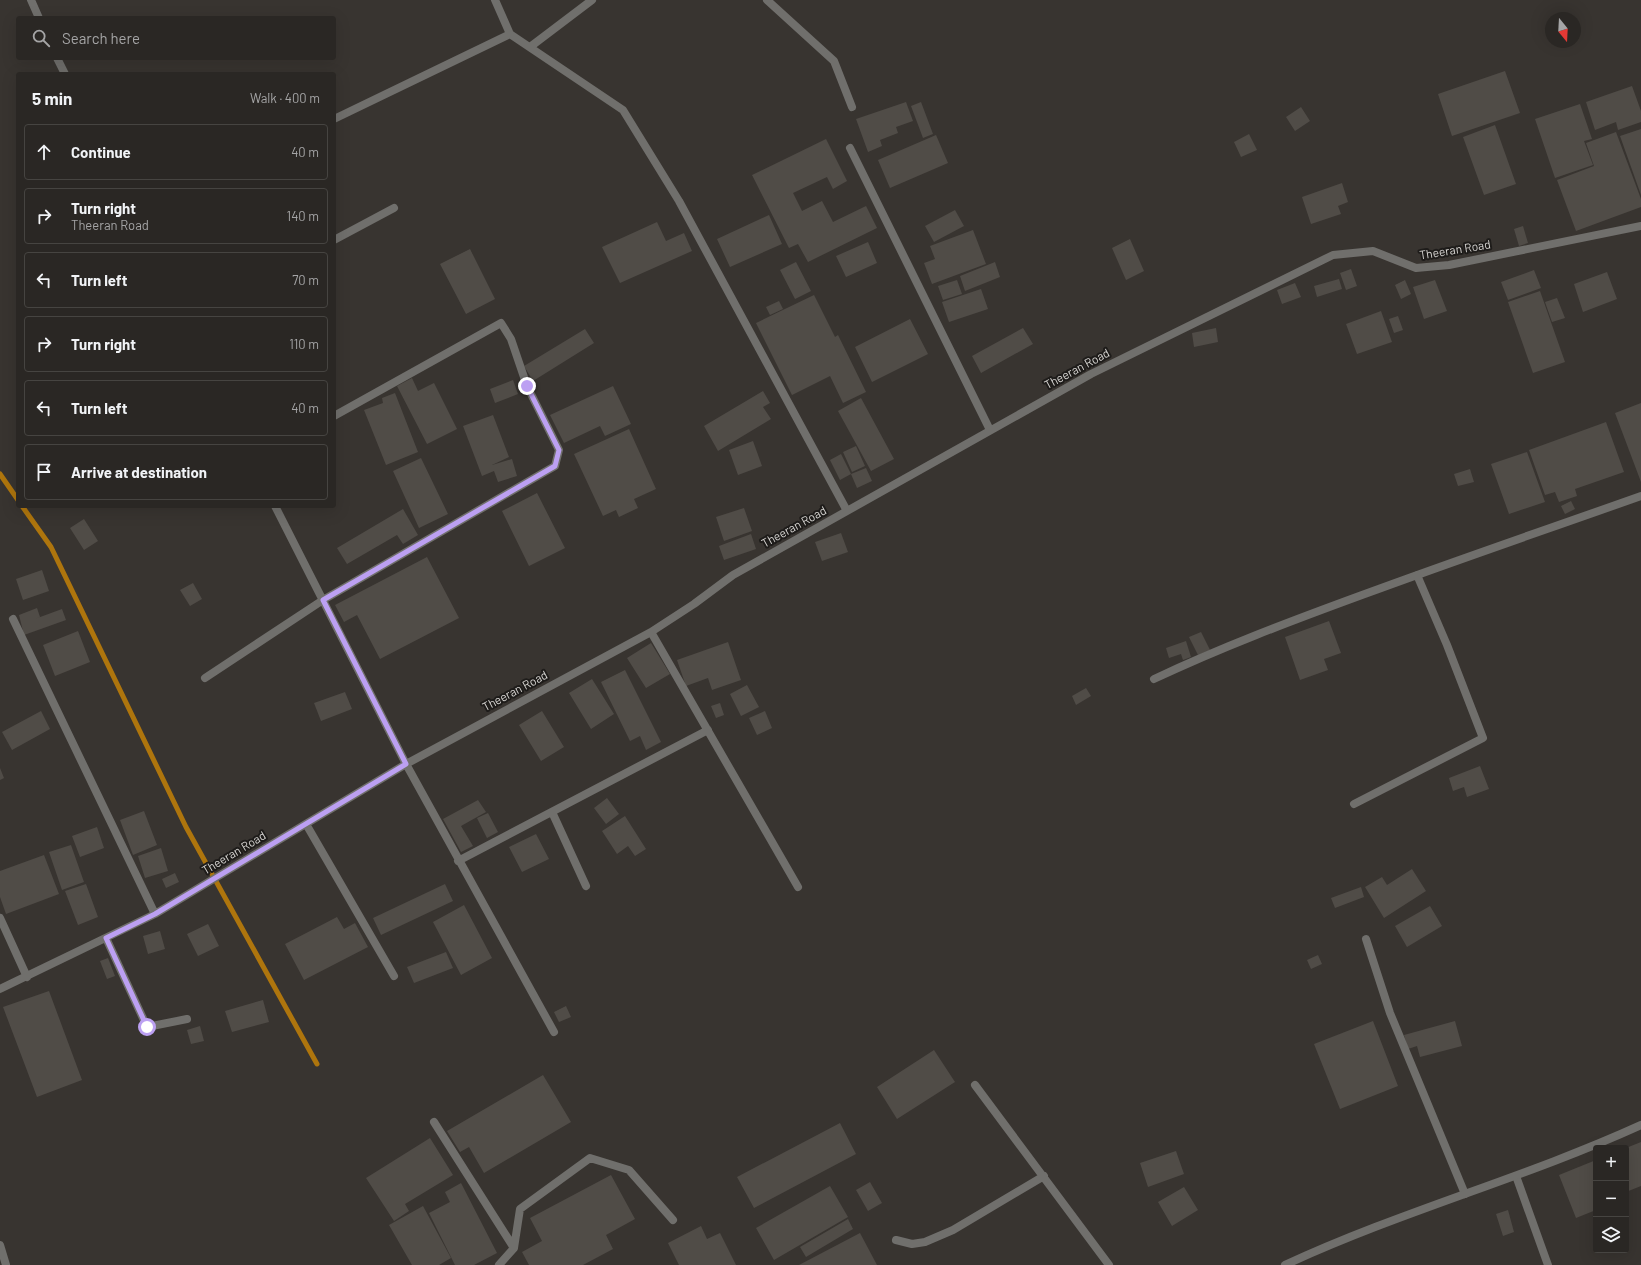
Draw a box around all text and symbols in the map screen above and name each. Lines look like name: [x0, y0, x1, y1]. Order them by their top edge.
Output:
north arrow: [1545, 12, 1581, 48]
search box: [16, 16, 336, 60]
icon: search: [30, 27, 52, 49]
text: Search here: [62, 29, 140, 47]
text: 5 min: [32, 88, 72, 108]
text: Walk · 400 m: [250, 90, 320, 106]
icon: ahead: [33, 141, 55, 163]
text: Continue: [71, 143, 131, 161]
text: 40 m: [291, 144, 319, 160]
text: Turn right: [71, 199, 136, 217]
icon: right: [33, 205, 55, 227]
text: 140 m: [287, 208, 319, 224]
text: Theeran Road: [71, 217, 149, 233]
street label: Theeran Road: [1418, 236, 1491, 262]
icon: left: [33, 269, 55, 291]
text: Turn left: [71, 271, 127, 289]
text: 70 m: [292, 272, 319, 288]
icon: right: [33, 333, 55, 355]
text: Turn right: [71, 335, 136, 353]
text: 110 m: [289, 336, 319, 352]
street label: Theeran Road: [1042, 345, 1112, 391]
route end: [518, 377, 536, 395]
icon: left: [33, 397, 55, 419]
text: Turn left: [71, 399, 127, 417]
text: 40 m: [291, 400, 319, 416]
icon: arrive: [33, 461, 55, 483]
text: Arrive at destination: [71, 463, 207, 481]
street label: Theeran Road: [759, 503, 828, 550]
street label: Theeran Road: [480, 667, 550, 713]
street label: Theeran Road: [199, 828, 268, 877]
route start: [138, 1018, 156, 1036]
map controls: [1593, 1145, 1629, 1253]
button: +: [1593, 1145, 1629, 1181]
button: −: [1593, 1181, 1629, 1217]
button: layers: [1593, 1217, 1629, 1253]

